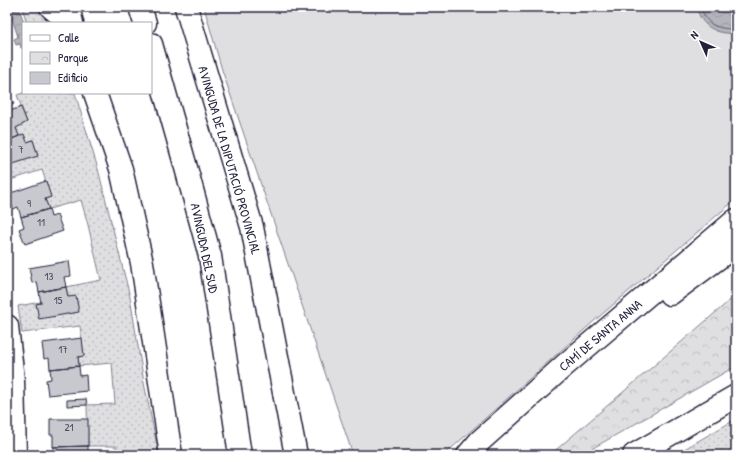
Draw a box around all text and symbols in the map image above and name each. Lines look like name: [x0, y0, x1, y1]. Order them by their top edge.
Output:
legend: [22, 22, 152, 94]
north arrow: [681, 22, 721, 62]
text: N: [687, 28, 701, 42]
text: Calle: [58, 29, 79, 46]
text: Parque: [58, 49, 88, 66]
street label: AVINGUDA DE LA DIPUTACIÓ PROVINCIAL: [194, 64, 266, 256]
text: Edificio: [58, 69, 88, 86]
house number: 7: [18, 142, 24, 156]
house number: 9: [27, 196, 31, 210]
street label: AVINGUDA DEL SUD: [187, 201, 223, 295]
house number: 11: [37, 215, 45, 229]
house number: 13: [45, 269, 54, 283]
house number: 15: [54, 293, 63, 307]
street label: CAMÍ DE SANTA ANNA: [555, 294, 646, 375]
house number: 17: [58, 342, 68, 356]
house number: 21: [64, 420, 74, 434]

